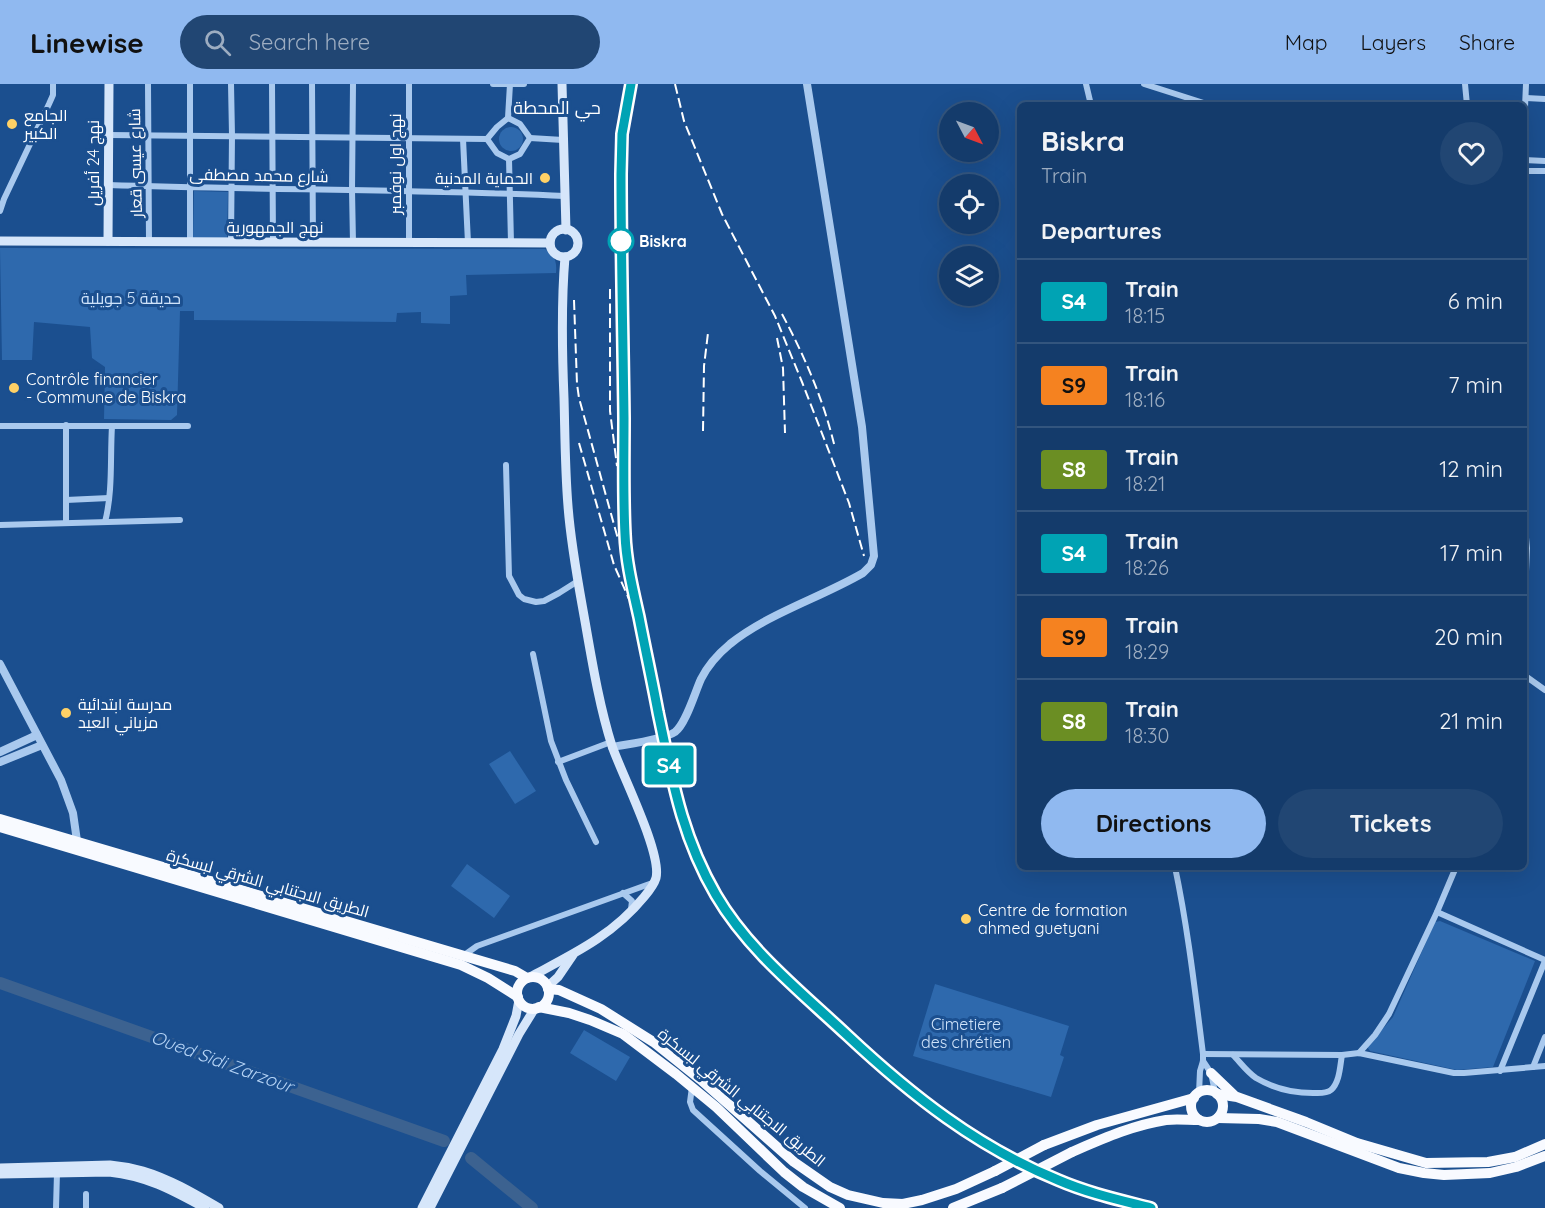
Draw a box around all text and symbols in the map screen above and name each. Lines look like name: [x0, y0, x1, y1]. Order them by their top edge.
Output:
search box: [180, 15, 600, 69]
text: Linewise: [30, 25, 144, 60]
icon: search: [201, 26, 234, 59]
text: Search here: [249, 28, 370, 56]
text: Map: [1285, 29, 1328, 55]
text: Layers: [1361, 29, 1426, 55]
text: Share: [1459, 29, 1515, 55]
district label: حي المحطة: [513, 96, 601, 122]
north arrow: [939, 102, 999, 162]
map controls: [939, 102, 999, 306]
place label: الجامع الكبير: [23, 105, 67, 143]
street label: شارع عيسى قعار: [124, 108, 148, 219]
street label: نهج اول نوفمبر: [385, 114, 407, 215]
marker: الجامع الكبير: [5, 117, 19, 131]
street label: نهج 24 أفريل: [83, 120, 105, 206]
button: heart: [1440, 122, 1503, 185]
text: Biskra: [1041, 123, 1125, 158]
text: Train: [1041, 163, 1087, 188]
street label: شارع محمد مصطفى: [189, 164, 329, 188]
place label: الحماية المدنية: [435, 168, 533, 188]
marker: الحماية المدنية: [538, 171, 552, 185]
button: locate: [939, 174, 999, 234]
street label: نهج الجمهورية: [226, 217, 324, 239]
text: Departures: [1041, 217, 1162, 245]
marker: Biskra: [608, 228, 634, 254]
place label: Biskra: [639, 231, 687, 251]
button: layers: [939, 246, 999, 306]
text: Train: [1125, 275, 1179, 303]
text: 6 min: [1448, 287, 1503, 315]
park label: حديقة 5 جويلية: [81, 288, 181, 308]
text: S4: [1062, 288, 1086, 314]
text: 18:15: [1125, 303, 1165, 328]
text: Train: [1125, 359, 1179, 387]
place label: Contrôle financier - Commune de Biskra: [26, 369, 186, 407]
text: 7 min: [1448, 371, 1503, 399]
text: S9: [1062, 372, 1086, 398]
marker: Contrôle financier - Commune de Biskra: [7, 381, 21, 395]
text: 18:16: [1125, 387, 1165, 412]
text: Train: [1125, 443, 1179, 471]
text: 12 min: [1439, 455, 1503, 483]
text: S8: [1062, 456, 1086, 482]
text: 18:21: [1125, 471, 1165, 496]
text: Train: [1125, 527, 1179, 555]
text: 17 min: [1440, 539, 1503, 567]
text: S4: [1062, 540, 1086, 566]
text: 18:26: [1125, 555, 1169, 580]
text: Train: [1125, 611, 1179, 639]
text: 20 min: [1434, 623, 1503, 651]
text: S9: [1062, 624, 1086, 650]
text: 18:29: [1125, 639, 1169, 664]
place label: مدرسة ابتدائية مزياني العيد: [78, 694, 172, 736]
text: Train: [1125, 695, 1179, 723]
marker: مدرسة ابتدائية مزياني العيد: [59, 706, 73, 720]
text: 21 min: [1439, 707, 1503, 735]
text: S8: [1062, 708, 1086, 734]
text: 18:30: [1125, 723, 1169, 748]
line badge: S4: [642, 746, 696, 784]
text: S4: [657, 752, 681, 778]
button: Directions: [1041, 789, 1266, 858]
button: Tickets: [1278, 789, 1503, 858]
street label: الطريق الاجتنابي الشرقي لبسكرة: [163, 844, 372, 925]
place label: Centre de formation ahmed guetyani: [978, 900, 1128, 938]
marker: Centre de formation ahmed guetyani: [959, 912, 973, 926]
park label: Cimetiere des chrétien: [921, 1014, 1011, 1052]
street label: الطريق الاجتنابي الشرقي لبسكرة: [652, 1023, 830, 1174]
water label: Oued Sidi Zarzour: [148, 1025, 298, 1099]

